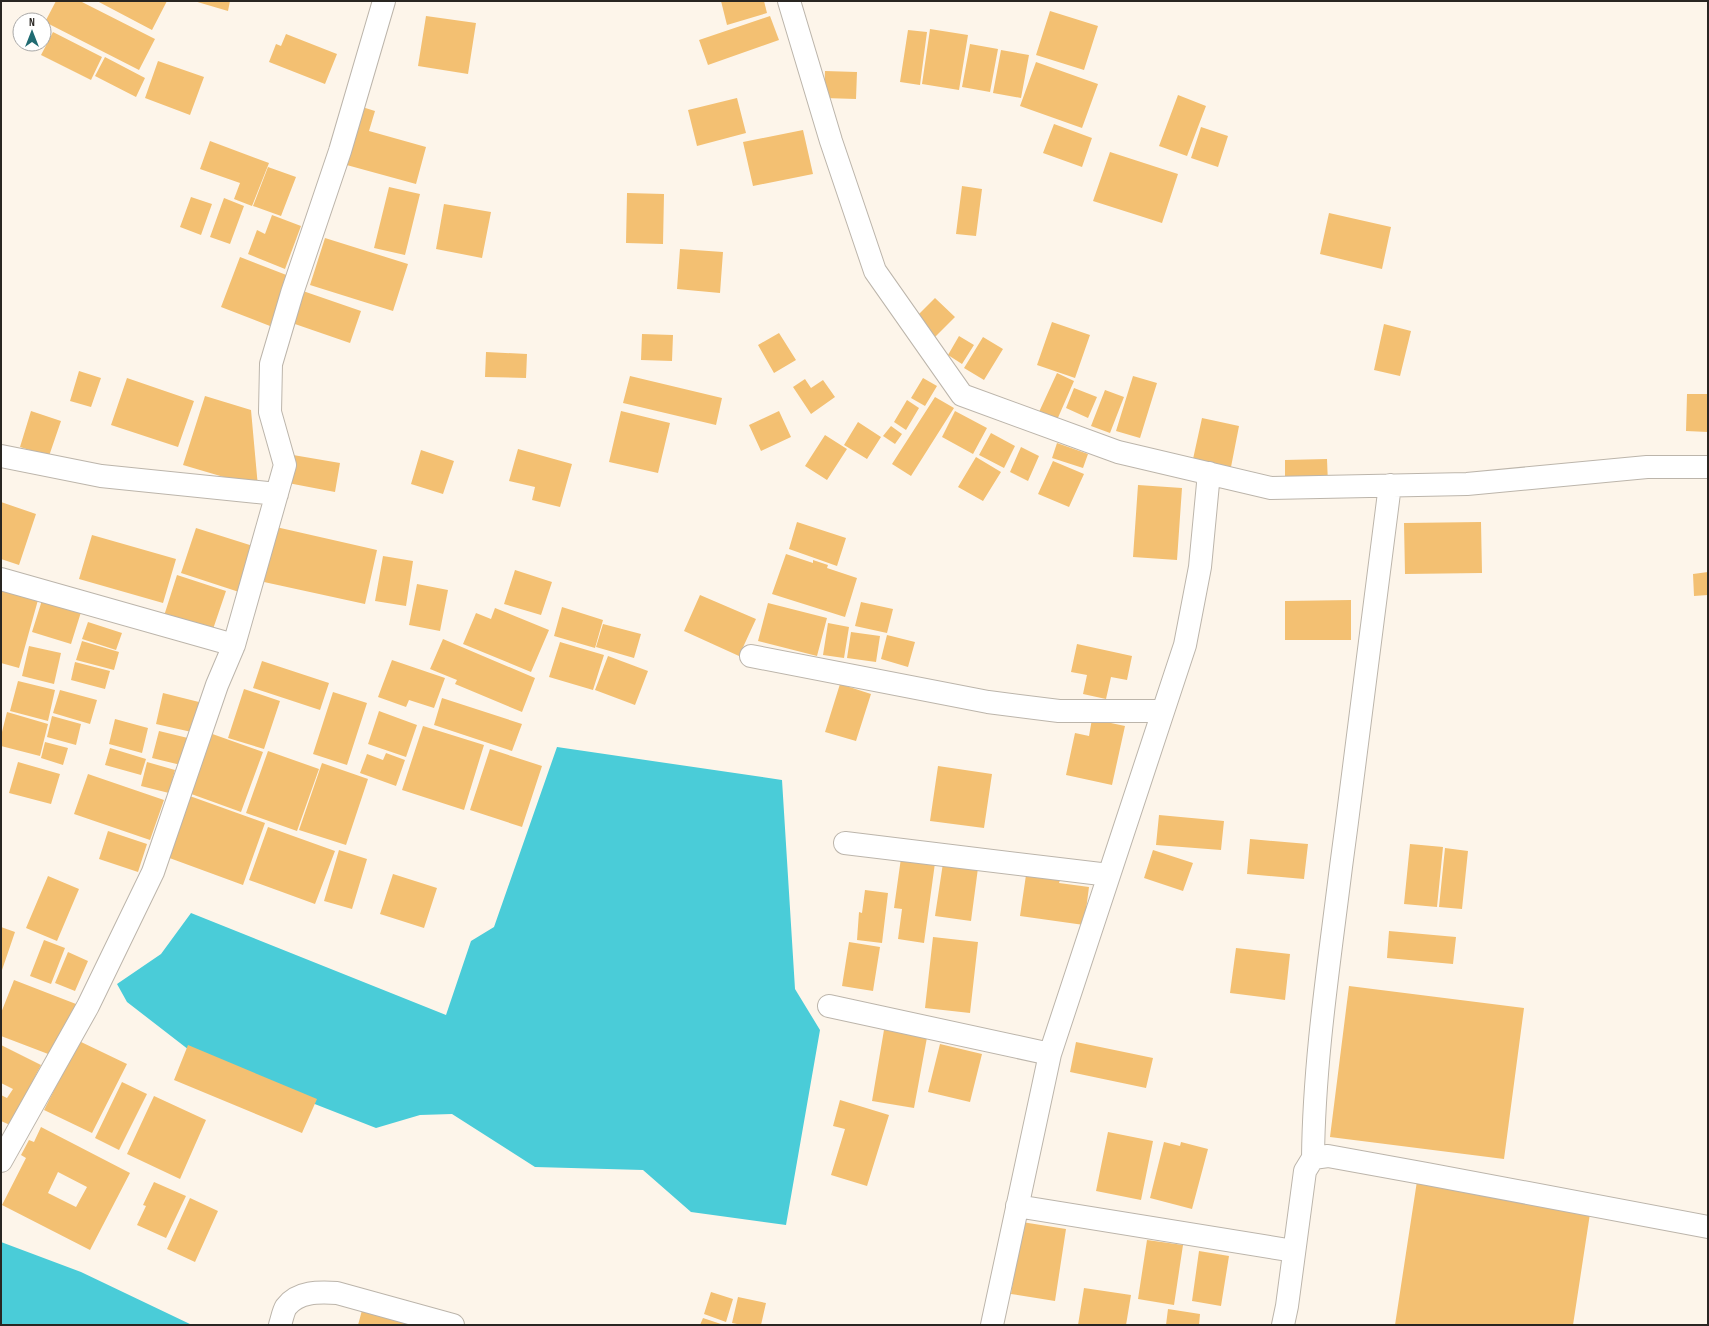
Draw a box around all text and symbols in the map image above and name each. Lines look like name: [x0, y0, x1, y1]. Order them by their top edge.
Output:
north arrow: [12, 12, 52, 52]
text: N: [29, 16, 35, 29]

